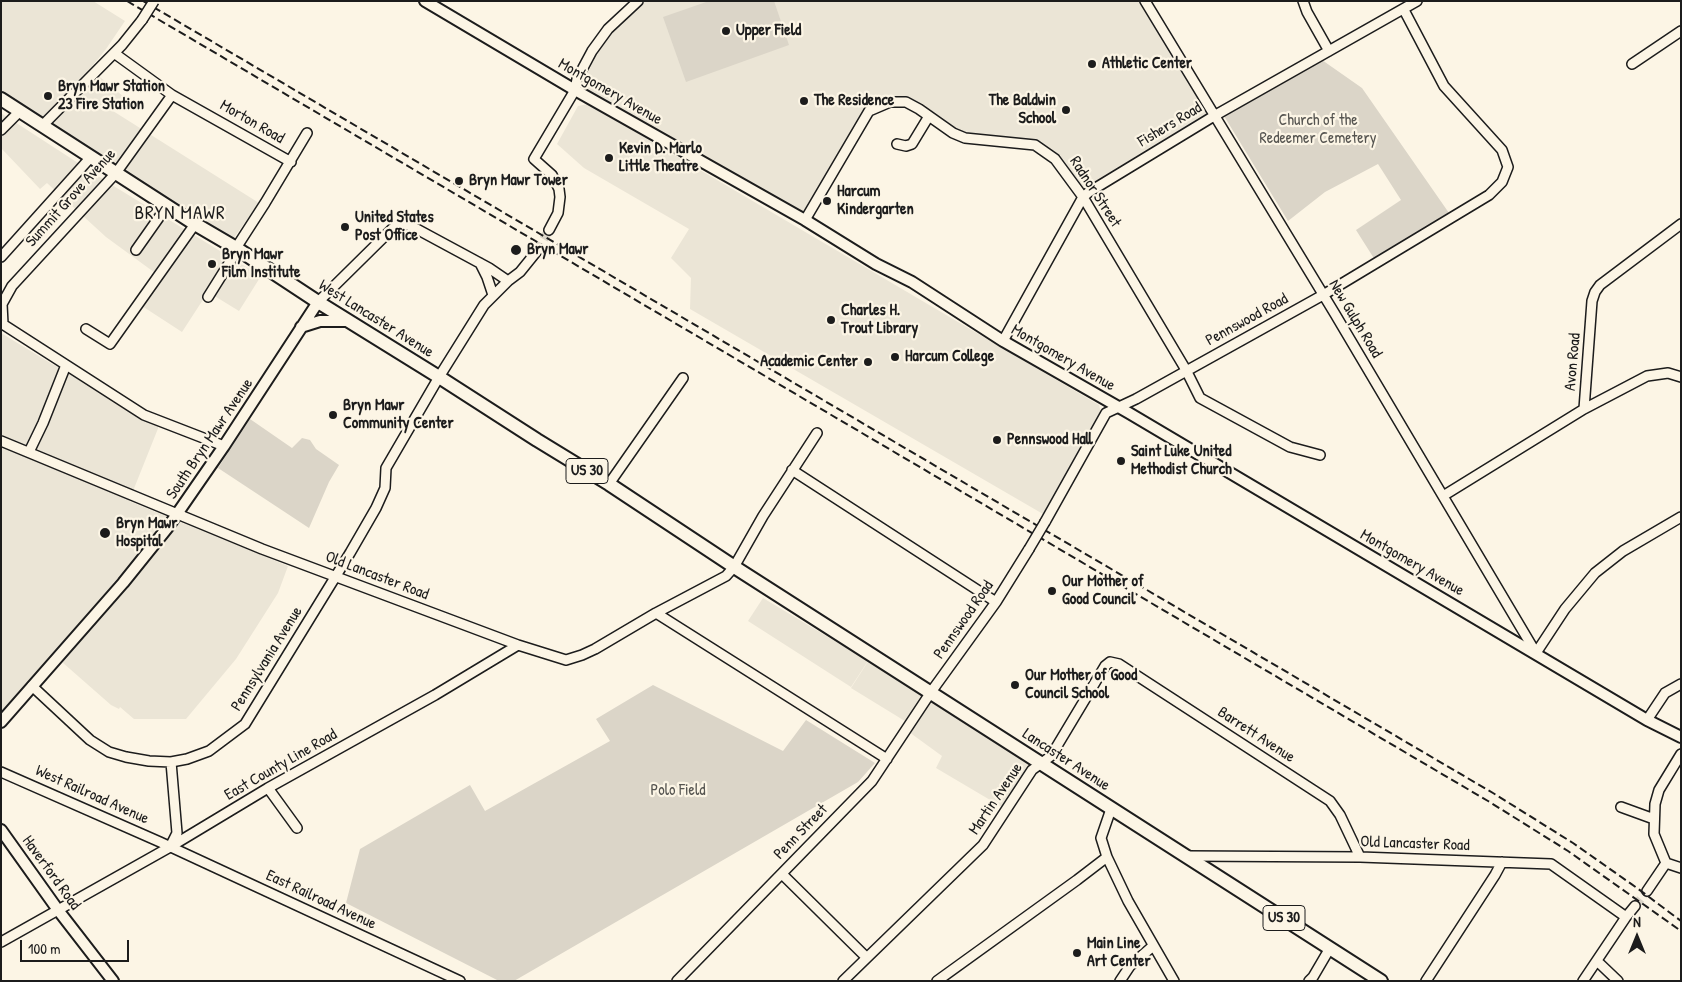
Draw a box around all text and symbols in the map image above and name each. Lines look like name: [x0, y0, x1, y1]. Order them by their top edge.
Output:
place label: Upper Field: [736, 21, 801, 41]
marker: Upper Field: [720, 25, 732, 37]
place label: Athletic Center: [1102, 54, 1192, 74]
street label: Montgomery Avenue: [555, 55, 665, 129]
marker: Athletic Center: [1086, 58, 1098, 70]
place label: Bryn Mawr Station 23 Fire Station: [58, 77, 165, 115]
marker: Bryn Mawr Station 23 Fire Station: [42, 90, 54, 102]
place label: The Residence: [814, 91, 894, 111]
place label: The Baldwin School: [989, 91, 1056, 129]
marker: The Residence: [798, 95, 810, 107]
street label: Morton Road: [216, 96, 288, 148]
street label: Fishers Road: [1135, 98, 1205, 152]
marker: The Baldwin School: [1060, 104, 1072, 116]
park label: Church of the Redeemer Cemetery: [1260, 111, 1376, 149]
place label: Kevin D. Marlo Little Theatre: [619, 139, 702, 177]
street label: Summit Grove Avenue: [22, 145, 120, 251]
marker: Kevin D. Marlo Little Theatre: [603, 152, 615, 164]
street label: Radnor Street: [1065, 153, 1125, 231]
place label: Bryn Mawr Tower: [469, 171, 568, 191]
marker: Bryn Mawr Tower: [453, 175, 465, 187]
place label: Harcum Kindergarten: [837, 182, 914, 220]
marker: Harcum Kindergarten: [821, 195, 833, 207]
district label: BRYN MAWR: [133, 203, 227, 225]
place label: United States Post Office: [355, 208, 434, 246]
marker: United States Post Office: [339, 221, 351, 233]
place label: Bryn Mawr: [527, 240, 588, 260]
marker: Bryn Mawr: [509, 243, 523, 257]
place label: Bryn Mawr Film Institute: [222, 245, 300, 283]
marker: Bryn Mawr Film Institute: [206, 258, 218, 270]
street label: West Lancaster Avenue: [315, 276, 437, 362]
street label: New Gulph Road: [1324, 276, 1386, 362]
street label: Pennswood Road: [1202, 290, 1292, 350]
place label: Charles H. Trout Library: [841, 301, 918, 339]
marker: Charles H. Trout Library: [825, 314, 837, 326]
street label: Montgomery Avenue: [1008, 321, 1118, 395]
street label: Avon Road: [1561, 332, 1585, 392]
place label: Harcum College: [905, 347, 994, 367]
marker: Harcum College: [889, 351, 901, 363]
place label: Academic Center: [760, 352, 858, 372]
marker: Academic Center: [862, 356, 874, 368]
street label: South Bryn Mawr Avenue: [162, 375, 258, 503]
place label: Bryn Mawr Community Center: [343, 396, 454, 434]
marker: Bryn Mawr Community Center: [327, 409, 339, 421]
place label: Pennswood Hall: [1007, 430, 1093, 450]
marker: Pennswood Hall: [991, 434, 1003, 446]
place label: Saint Luke United Methodist Church: [1131, 442, 1232, 480]
marker: Saint Luke United Methodist Church: [1115, 455, 1127, 467]
road number: US 30: [566, 458, 608, 484]
place label: Bryn Mawr Hospital: [116, 514, 177, 552]
marker: Bryn Mawr Hospital: [98, 526, 112, 540]
street label: Montgomery Avenue: [1357, 526, 1467, 600]
street label: Old Lancaster Road: [323, 547, 431, 605]
place label: Our Mother of Good Council: [1062, 572, 1144, 610]
street label: Pennswood Road: [930, 577, 998, 663]
marker: Our Mother of Good Council: [1046, 585, 1058, 597]
street label: Pennsylvania Avenue: [227, 603, 307, 715]
place label: Our Mother of Good Council School: [1025, 666, 1137, 704]
marker: Our Mother of Good Council School: [1009, 679, 1021, 691]
street label: Barrett Avenue: [1214, 703, 1298, 767]
street label: East County Line Road: [221, 725, 341, 805]
street label: Lancaster Avenue: [1019, 725, 1113, 795]
street label: Martin Avenue: [965, 759, 1027, 839]
street label: West Railroad Avenue: [32, 761, 152, 829]
park label: Polo Field: [651, 781, 705, 801]
street label: Penn Street: [770, 800, 832, 864]
street label: Haverford Road: [18, 832, 84, 914]
street label: Old Lancaster Road: [1360, 833, 1470, 855]
street label: East Railroad Avenue: [263, 866, 379, 934]
road number: US 30: [1263, 906, 1305, 930]
north arrow: [1612, 912, 1662, 962]
text: N: [1633, 912, 1641, 931]
scale bar: [22, 930, 131, 962]
place label: Main Line Art Center: [1087, 934, 1151, 972]
text: 100 m: [28, 938, 61, 959]
marker: Main Line Art Center: [1071, 947, 1083, 959]

